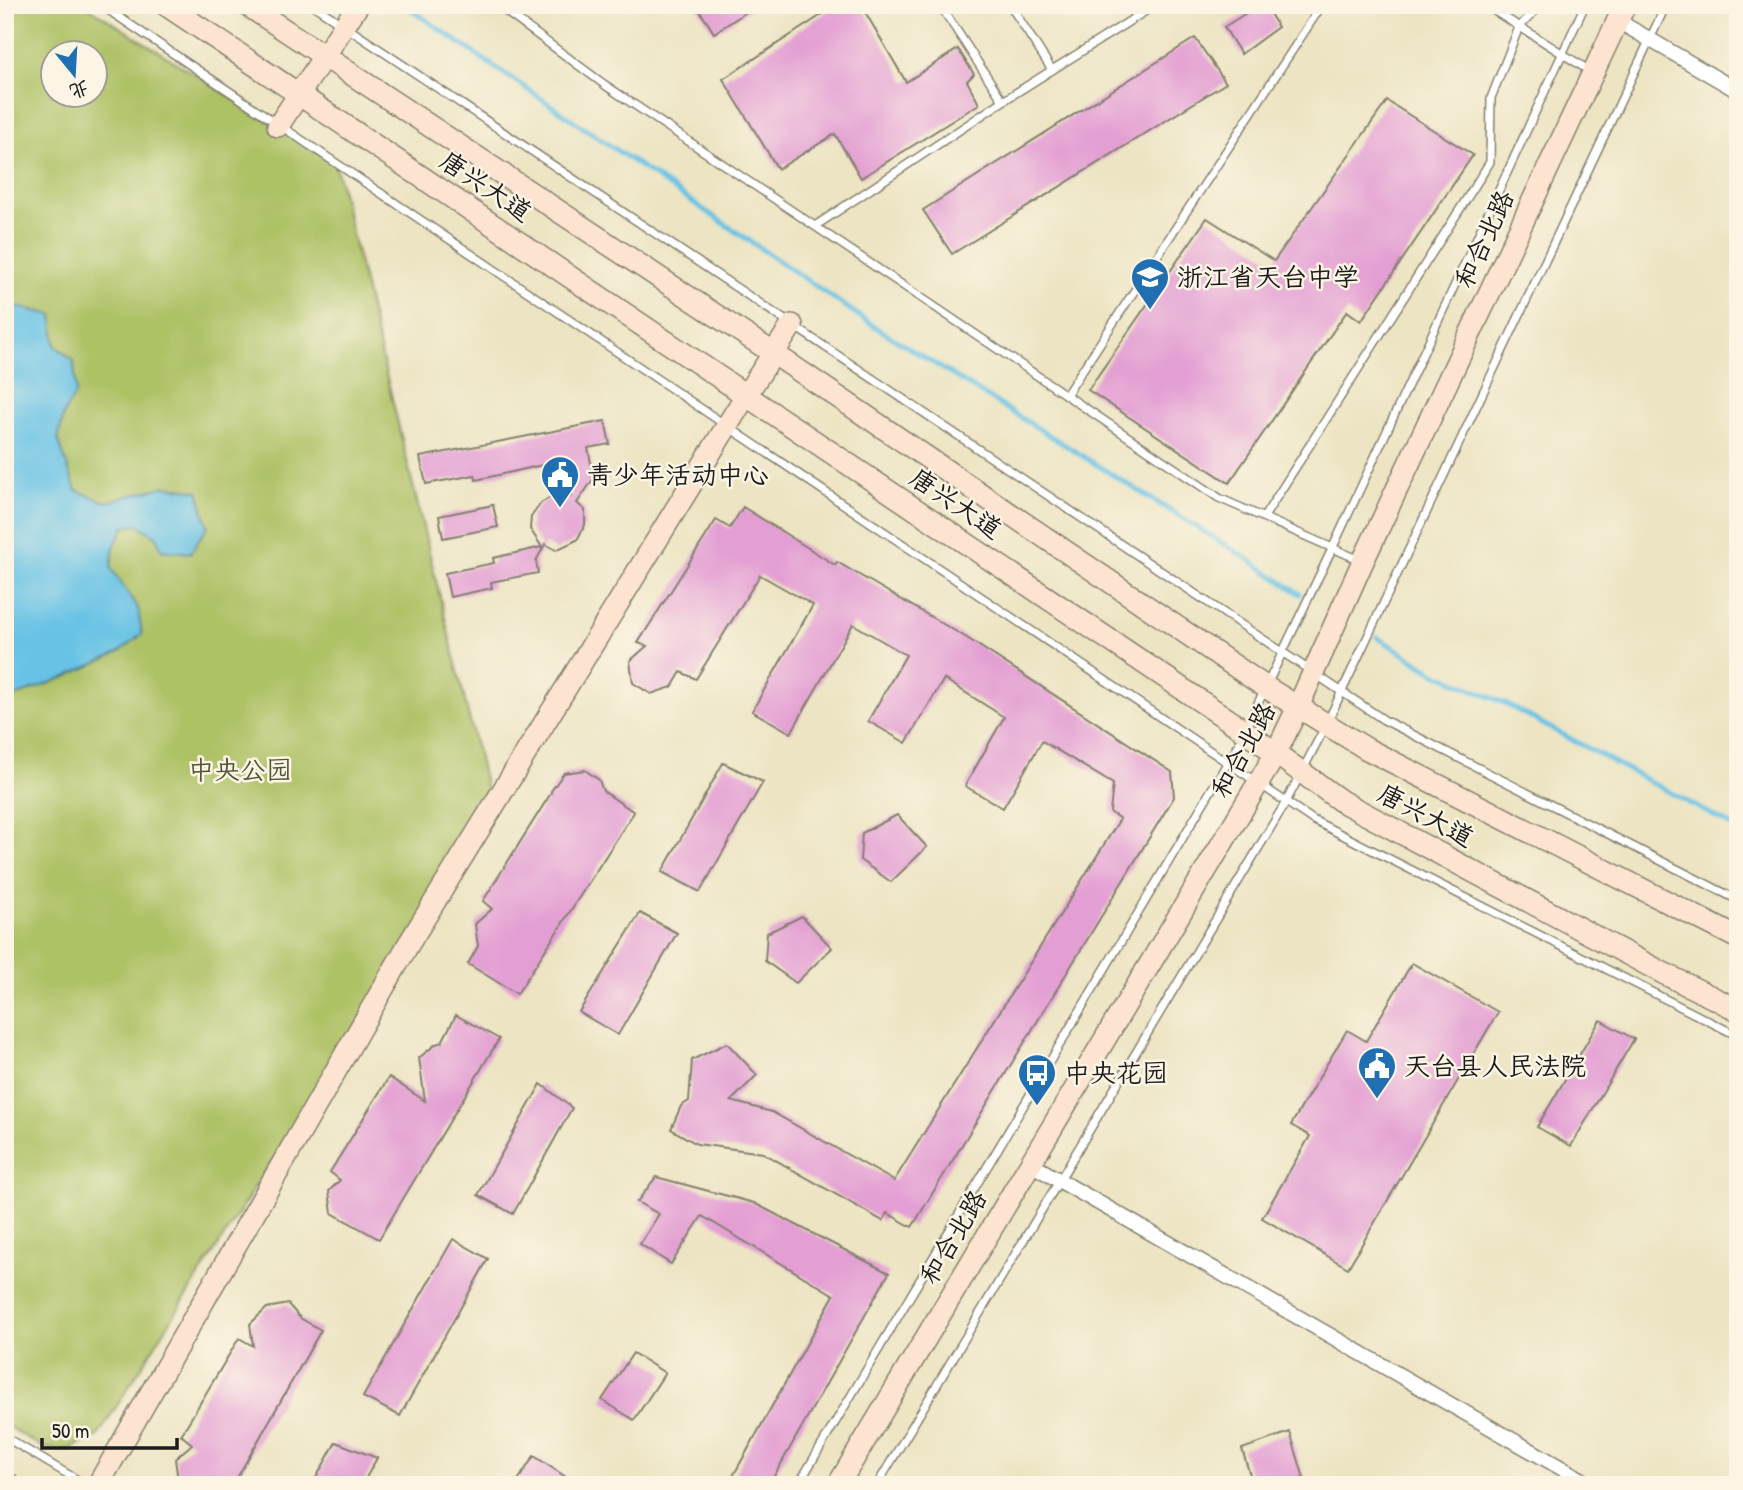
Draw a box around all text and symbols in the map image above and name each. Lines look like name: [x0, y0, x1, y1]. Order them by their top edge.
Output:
north arrow: [38, 38, 108, 108]
text: 北: [66, 75, 92, 105]
street label: 唐兴大道: [433, 142, 539, 229]
street label: 和合北路: [1446, 184, 1521, 293]
school or university icon: 浙江省天台中学: [1129, 256, 1171, 311]
place label: 浙江省天台中学: [1177, 259, 1359, 294]
public building icon: 青少年活动中心: [539, 454, 581, 509]
place label: 青少年活动中心: [587, 457, 769, 492]
street label: 唐兴大道: [903, 459, 1009, 546]
street label: 和合北路: [1202, 696, 1283, 804]
park label: 中央公园: [188, 752, 292, 787]
street label: 唐兴大道: [1372, 775, 1480, 854]
public building icon: 天台县人民法院: [1356, 1045, 1398, 1100]
place label: 天台县人民法院: [1404, 1048, 1586, 1083]
bus stop icon: 中央花园: [1016, 1052, 1058, 1107]
place label: 中央花园: [1064, 1055, 1168, 1090]
street label: 和合北路: [911, 1183, 994, 1290]
scale bar: [42, 1406, 177, 1450]
text: 50 m: [52, 1416, 89, 1445]

